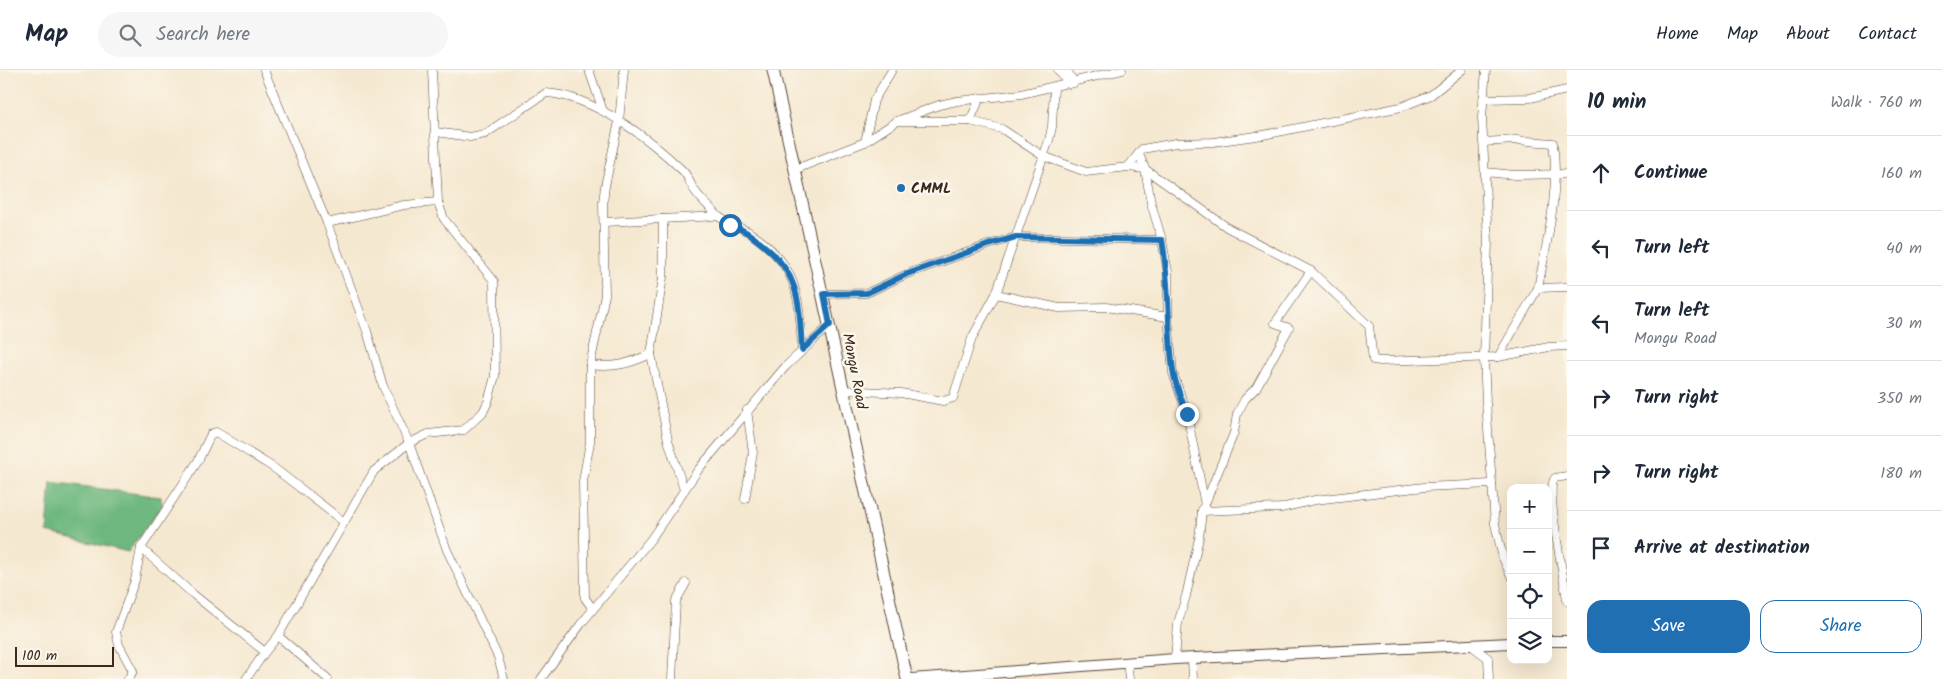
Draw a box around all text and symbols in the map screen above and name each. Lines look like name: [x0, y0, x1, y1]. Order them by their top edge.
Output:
search box: [98, 12, 448, 57]
text: Map: [25, 15, 68, 54]
text: Search here: [156, 20, 250, 50]
text: Home: [1656, 20, 1699, 49]
text: Map: [1727, 20, 1758, 49]
text: About: [1786, 20, 1830, 49]
text: Contact: [1858, 20, 1917, 49]
icon: search: [116, 21, 144, 49]
text: 10 min: [1587, 86, 1647, 119]
text: Walk · 760 m: [1831, 90, 1922, 115]
text: Continue: [1634, 158, 1707, 188]
icon: ahead: [1587, 159, 1615, 187]
text: 160 m: [1881, 161, 1922, 186]
place label: CMML: [911, 177, 951, 201]
marker: CMML: [895, 182, 907, 194]
route start: [719, 214, 742, 237]
text: Turn left: [1634, 233, 1709, 263]
icon: left: [1587, 234, 1615, 262]
text: 40 m: [1886, 236, 1922, 261]
text: Turn left: [1634, 296, 1709, 326]
icon: left: [1587, 309, 1615, 337]
text: 30 m: [1886, 311, 1922, 336]
text: Mongu Road: [1634, 326, 1716, 351]
street label: Mongu Road: [835, 331, 873, 412]
text: Turn right: [1634, 383, 1719, 413]
icon: right: [1587, 384, 1615, 412]
text: 350 m: [1877, 386, 1922, 411]
route end: [1176, 403, 1199, 426]
text: Turn right: [1634, 458, 1719, 488]
icon: right: [1587, 459, 1615, 487]
text: 180 m: [1880, 461, 1922, 486]
map controls: [1507, 484, 1552, 664]
button: +: [1507, 484, 1552, 529]
button: −: [1507, 529, 1552, 574]
text: Arrive at destination: [1634, 533, 1810, 563]
icon: arrive: [1587, 534, 1615, 562]
button: locate: [1507, 574, 1552, 619]
button: Save: [1587, 600, 1750, 653]
button: Share: [1760, 600, 1922, 653]
button: layers: [1507, 619, 1552, 664]
scale bar: [15, 644, 114, 667]
text: 100 m: [22, 645, 57, 667]

